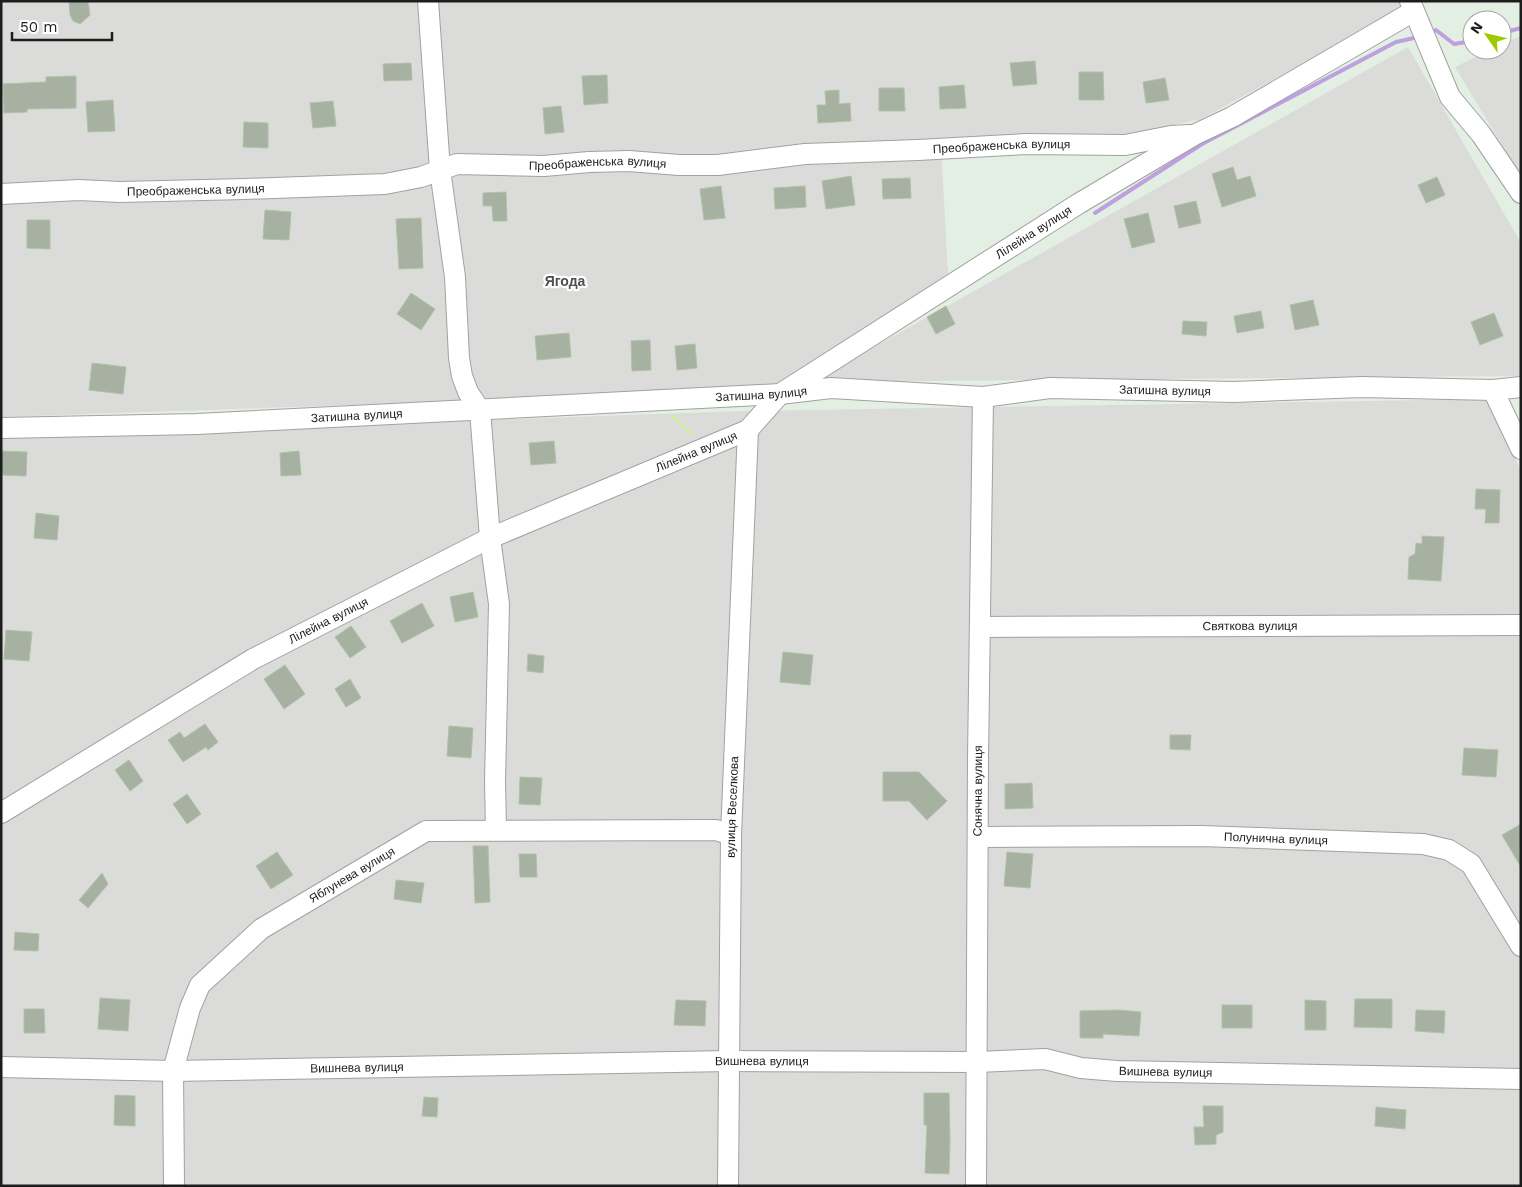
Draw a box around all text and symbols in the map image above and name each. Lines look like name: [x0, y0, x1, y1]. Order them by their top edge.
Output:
scale bar: [12, 10, 112, 42]
north arrow: [1462, 10, 1512, 60]
text: 50 m: [20, 18, 57, 36]
text: N: [1467, 19, 1486, 37]
street label: Преображенська вулиця: [932, 137, 1070, 156]
street label: Преображенська вулиця: [529, 154, 667, 173]
street label: Преображенська вулиця: [127, 181, 265, 199]
street label: Лілейна вулиця: [993, 203, 1074, 262]
district label: Ягода: [545, 273, 586, 289]
street label: Затишна вулиця: [1119, 383, 1211, 398]
street label: Затишна вулиця: [715, 384, 808, 404]
street label: Затишна вулиця: [310, 406, 403, 425]
street label: Лілейна вулиця: [653, 428, 739, 475]
street label: Лілейна вулиця: [286, 594, 370, 647]
street label: Святкова вулиця: [1202, 619, 1298, 633]
street label: Сонячна вулиця: [971, 745, 985, 837]
street label: вулиця Веселкова: [724, 755, 741, 858]
street label: Полунична вулиця: [1224, 830, 1328, 848]
street label: Яблунева вулиця: [307, 844, 397, 906]
street label: Вишнева вулиця: [715, 1054, 809, 1068]
street label: Вишнева вулиця: [310, 1060, 404, 1076]
street label: Вишнева вулиця: [1119, 1064, 1213, 1080]

